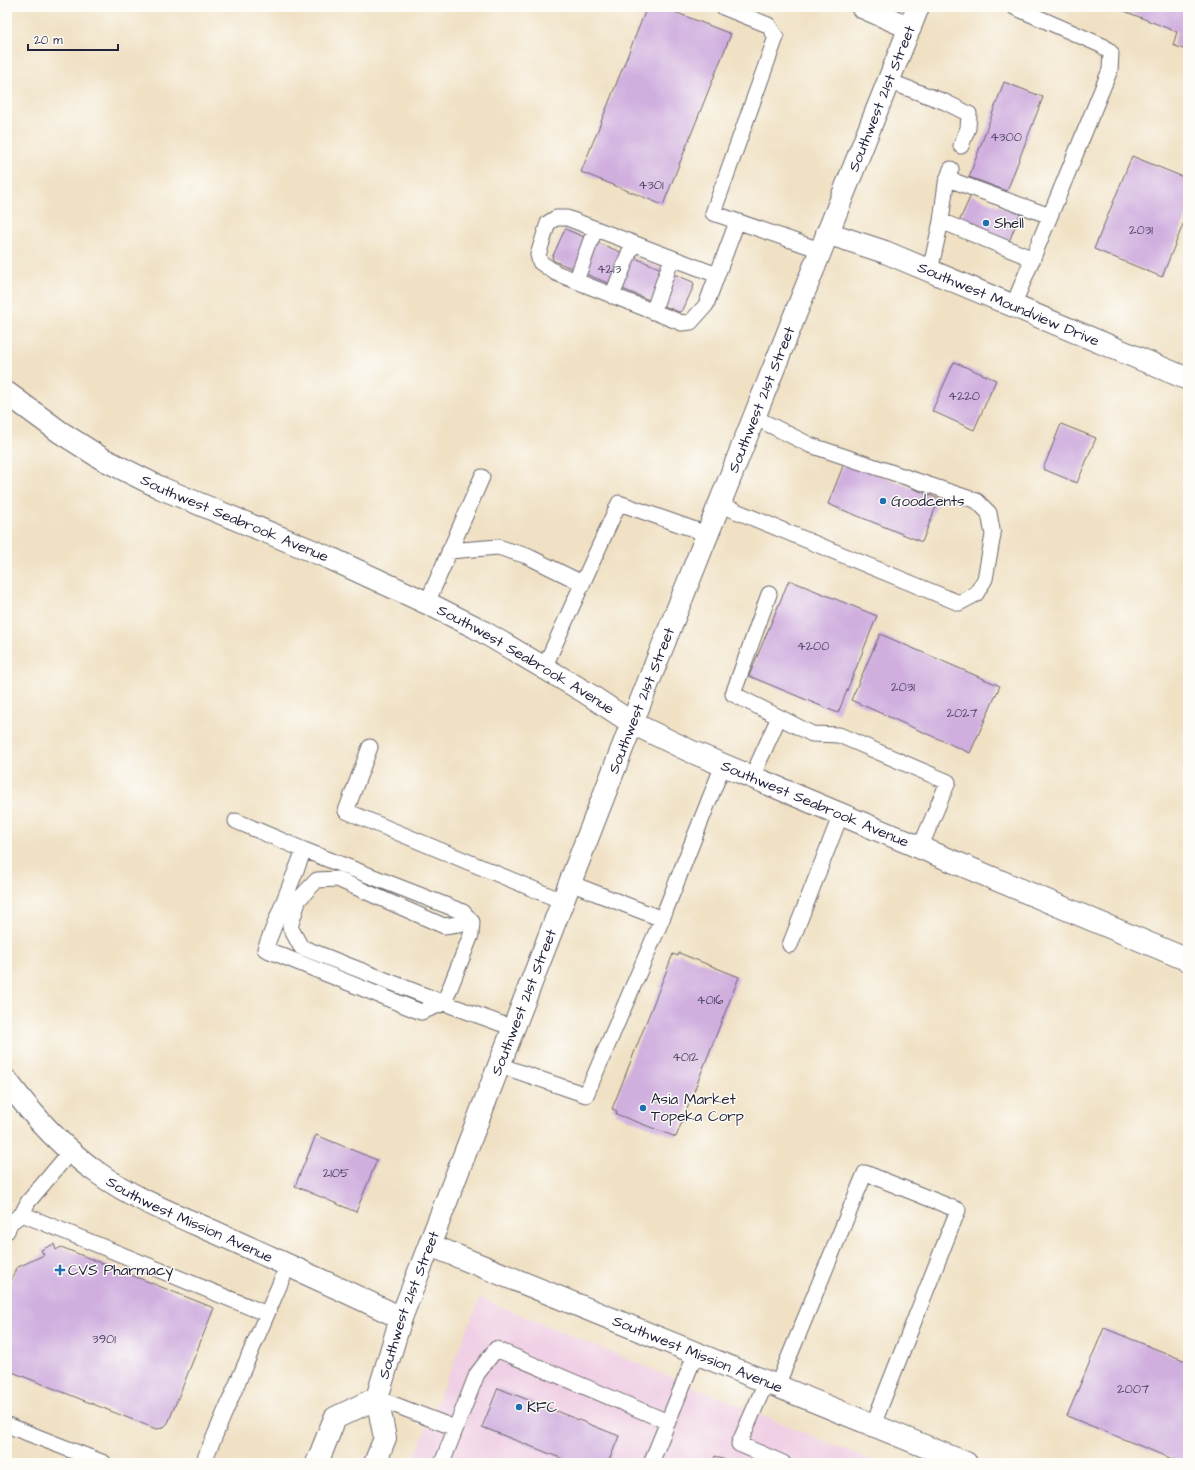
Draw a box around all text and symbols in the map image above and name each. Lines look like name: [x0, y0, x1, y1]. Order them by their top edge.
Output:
street label: Southwest 21st Street: [843, 22, 920, 175]
scale bar: [28, 26, 118, 52]
text: 20 m: [34, 32, 63, 49]
house number: 4300: [990, 128, 1022, 146]
house number: 4301: [638, 176, 664, 194]
place label: Shell: [994, 213, 1024, 234]
marker: Shell: [981, 218, 991, 228]
house number: 2031: [1129, 221, 1153, 239]
street label: Southwest Moundview Drive: [914, 256, 1103, 351]
house number: 4213: [597, 260, 622, 278]
street label: Southwest 21st Street: [723, 323, 800, 476]
house number: 4220: [948, 387, 980, 405]
street label: Southwest Seabrook Avenue: [137, 469, 332, 567]
place label: Goodcents: [891, 491, 965, 512]
marker: Goodcents: [878, 496, 888, 506]
street label: Southwest Seabrook Avenue: [434, 599, 619, 719]
street label: Southwest 21st Street: [603, 624, 680, 776]
house number: 4200: [797, 637, 829, 655]
house number: 2031: [891, 678, 915, 696]
house number: 2027: [946, 704, 978, 722]
street label: Southwest Seabrook Avenue: [718, 755, 912, 852]
street label: Southwest 21st Street: [486, 926, 562, 1079]
house number: 4016: [697, 991, 723, 1009]
house number: 4012: [672, 1048, 699, 1066]
place label: Asia Market Topeka Corp: [651, 1089, 744, 1127]
marker: Asia Market Topeka Corp: [638, 1103, 648, 1113]
house number: 2105: [323, 1164, 349, 1182]
street label: Southwest Mission Avenue: [102, 1171, 276, 1268]
street label: Southwest 21st Street: [373, 1228, 444, 1381]
place label: CVS Pharmacy: [68, 1260, 174, 1282]
marker: CVS Pharmacy: [55, 1265, 65, 1275]
street label: Southwest Mission Avenue: [610, 1310, 786, 1398]
house number: 3901: [92, 1330, 116, 1348]
house number: 2007: [1117, 1380, 1149, 1398]
place label: KFC: [527, 1397, 557, 1418]
marker: KFC: [514, 1402, 524, 1412]

